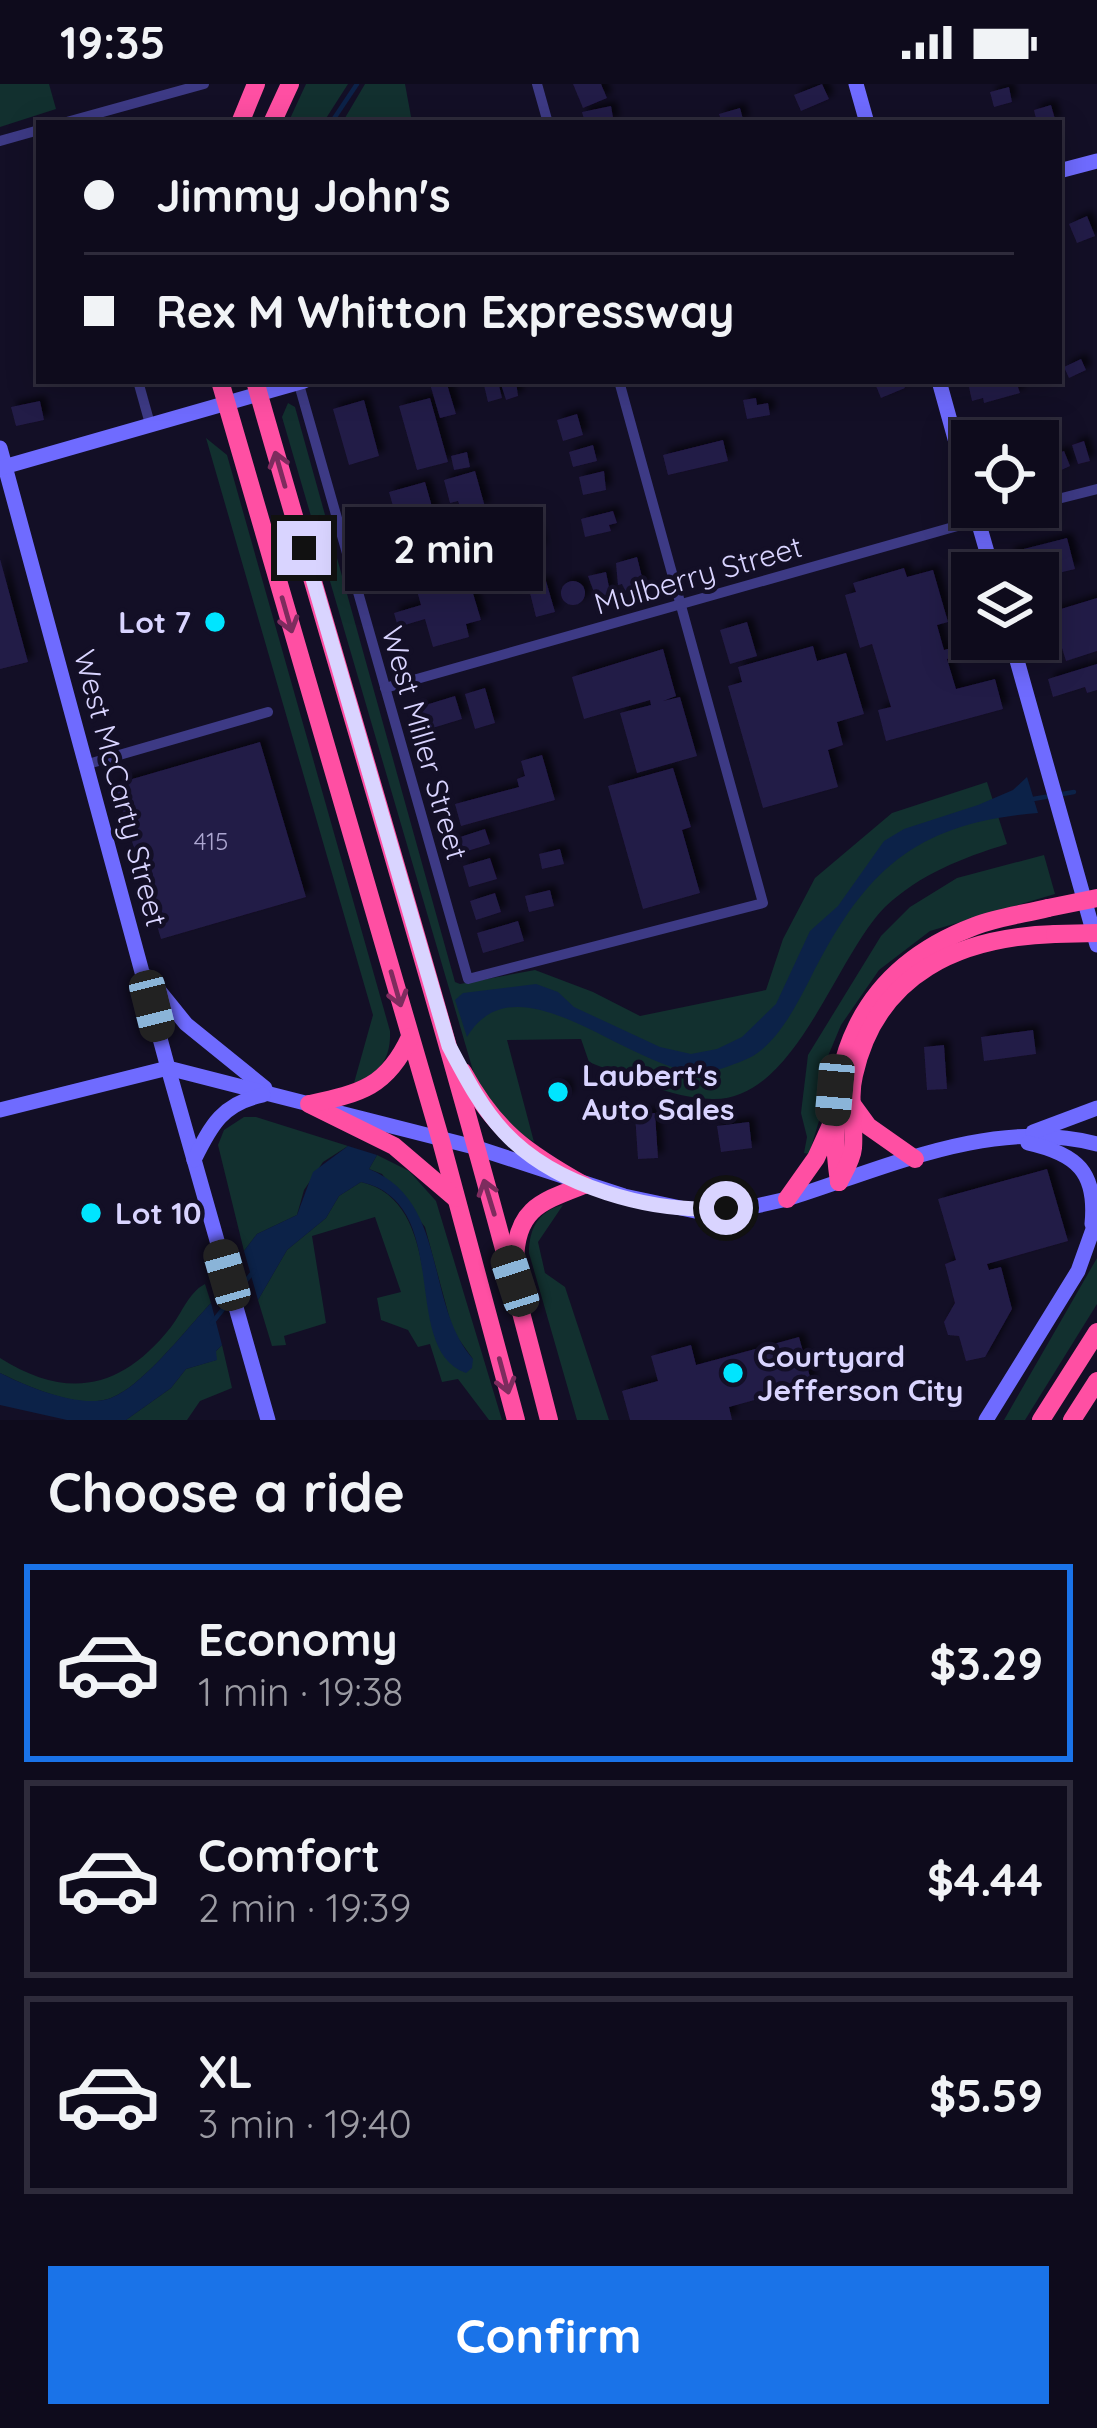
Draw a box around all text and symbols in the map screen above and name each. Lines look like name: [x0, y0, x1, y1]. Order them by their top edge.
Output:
text: 19:35: [60, 14, 165, 70]
text: Jimmy John's: [156, 167, 451, 223]
text: Rex M Whitton Expressway: [156, 283, 735, 339]
map controls: [951, 420, 1059, 660]
button: locate: [951, 420, 1059, 528]
one-way arrow: [268, 451, 290, 489]
callout: 2 min: [346, 506, 544, 590]
route end: [277, 521, 331, 575]
text: 2 min: [393, 524, 495, 573]
street label: Mulberry Street: [590, 527, 806, 623]
button: layers: [951, 552, 1059, 660]
one-way arrow: [277, 595, 299, 633]
place label: Lot 7: [118, 603, 191, 641]
marker: Lot 7: [202, 609, 228, 635]
street label: West Miller Street: [373, 622, 477, 864]
street label: West McCarty Street: [66, 645, 176, 931]
house number: 415: [194, 826, 228, 856]
car: [126, 967, 178, 1045]
one-way arrow: [386, 969, 408, 1007]
car: [814, 1053, 856, 1127]
place label: Laubert's Auto Sales: [582, 1056, 734, 1128]
marker: Laubert's Auto Sales: [545, 1079, 571, 1105]
one-way arrow: [477, 1179, 499, 1217]
route start: [699, 1181, 753, 1235]
place label: Lot 10: [115, 1194, 201, 1232]
marker: Lot 10: [78, 1200, 104, 1226]
car: [200, 1235, 254, 1315]
car: [487, 1241, 543, 1321]
place label: Courtyard Jefferson City: [757, 1337, 963, 1409]
one-way arrow: [495, 1356, 517, 1394]
marker: Courtyard Jefferson City: [720, 1360, 746, 1386]
text: Choose a ride: [48, 1458, 405, 1526]
icon: car: [54, 1609, 162, 1717]
text: Economy: [198, 1611, 398, 1667]
text: $3.29: [930, 1635, 1043, 1691]
text: 1 min · 19:38: [198, 1667, 403, 1716]
icon: car: [54, 1825, 162, 1933]
text: Comfort: [198, 1827, 380, 1883]
text: $4.44: [927, 1851, 1043, 1907]
text: 2 min · 19:39: [198, 1883, 411, 1932]
icon: car: [54, 2041, 162, 2149]
text: XL: [198, 2043, 253, 2099]
text: $5.59: [929, 2067, 1043, 2123]
text: 3 min · 19:40: [198, 2099, 412, 2148]
button: Confirm: [48, 2266, 1049, 2404]

